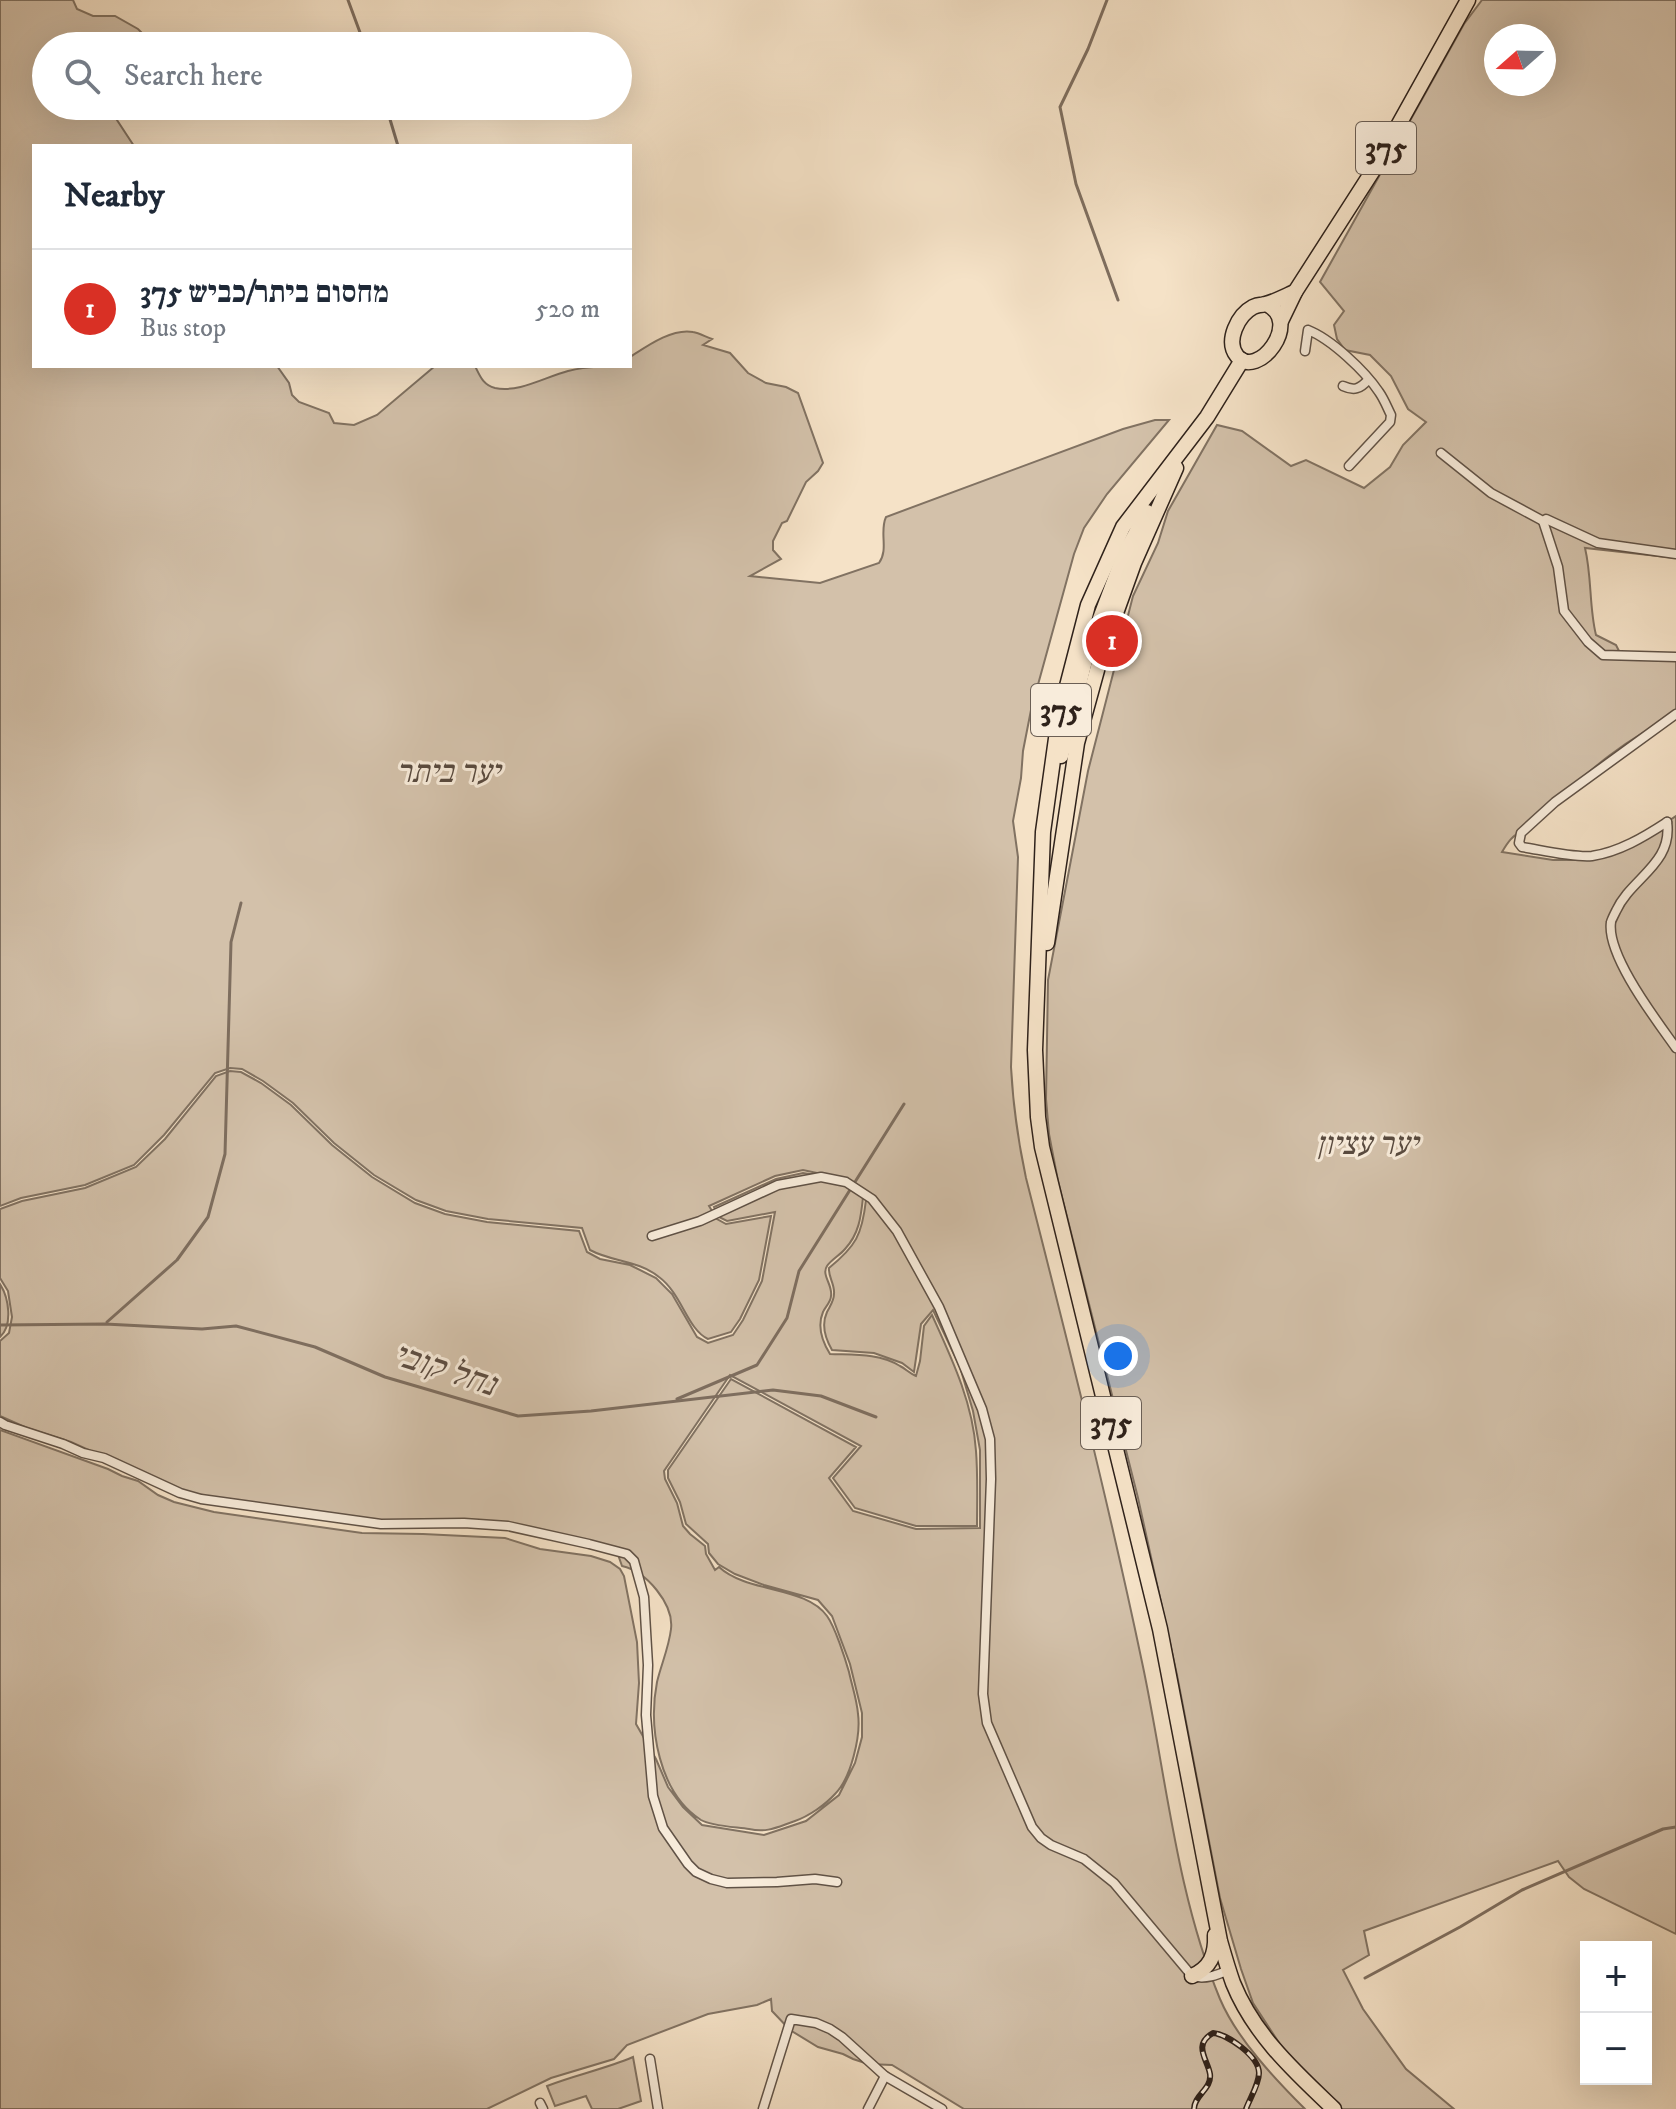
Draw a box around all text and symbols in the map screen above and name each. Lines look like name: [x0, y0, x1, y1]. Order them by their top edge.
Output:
north arrow: [1484, 24, 1556, 96]
search box: [32, 32, 632, 120]
icon: search: [60, 54, 104, 98]
text: Search here: [124, 58, 263, 95]
road number: 375: [1356, 122, 1416, 174]
text: Nearby: [64, 175, 165, 217]
text: מחסום ביתר/כביש 375: [140, 275, 389, 312]
text: 1: [85, 293, 95, 326]
text: 520 m: [535, 293, 600, 326]
text: Bus stop: [140, 312, 226, 345]
pin: 1: [1086, 611, 1138, 671]
road number: 375: [1031, 684, 1091, 736]
park label: יער ביתר: [396, 753, 503, 793]
park label: יער עציון: [1316, 1125, 1421, 1165]
water label: נחל קובי: [388, 1334, 504, 1407]
your location: [1098, 1336, 1138, 1376]
road number: 375: [1081, 1397, 1141, 1449]
map controls: [1580, 1941, 1652, 2085]
button: +: [1580, 1941, 1652, 2013]
button: −: [1580, 2013, 1652, 2085]

